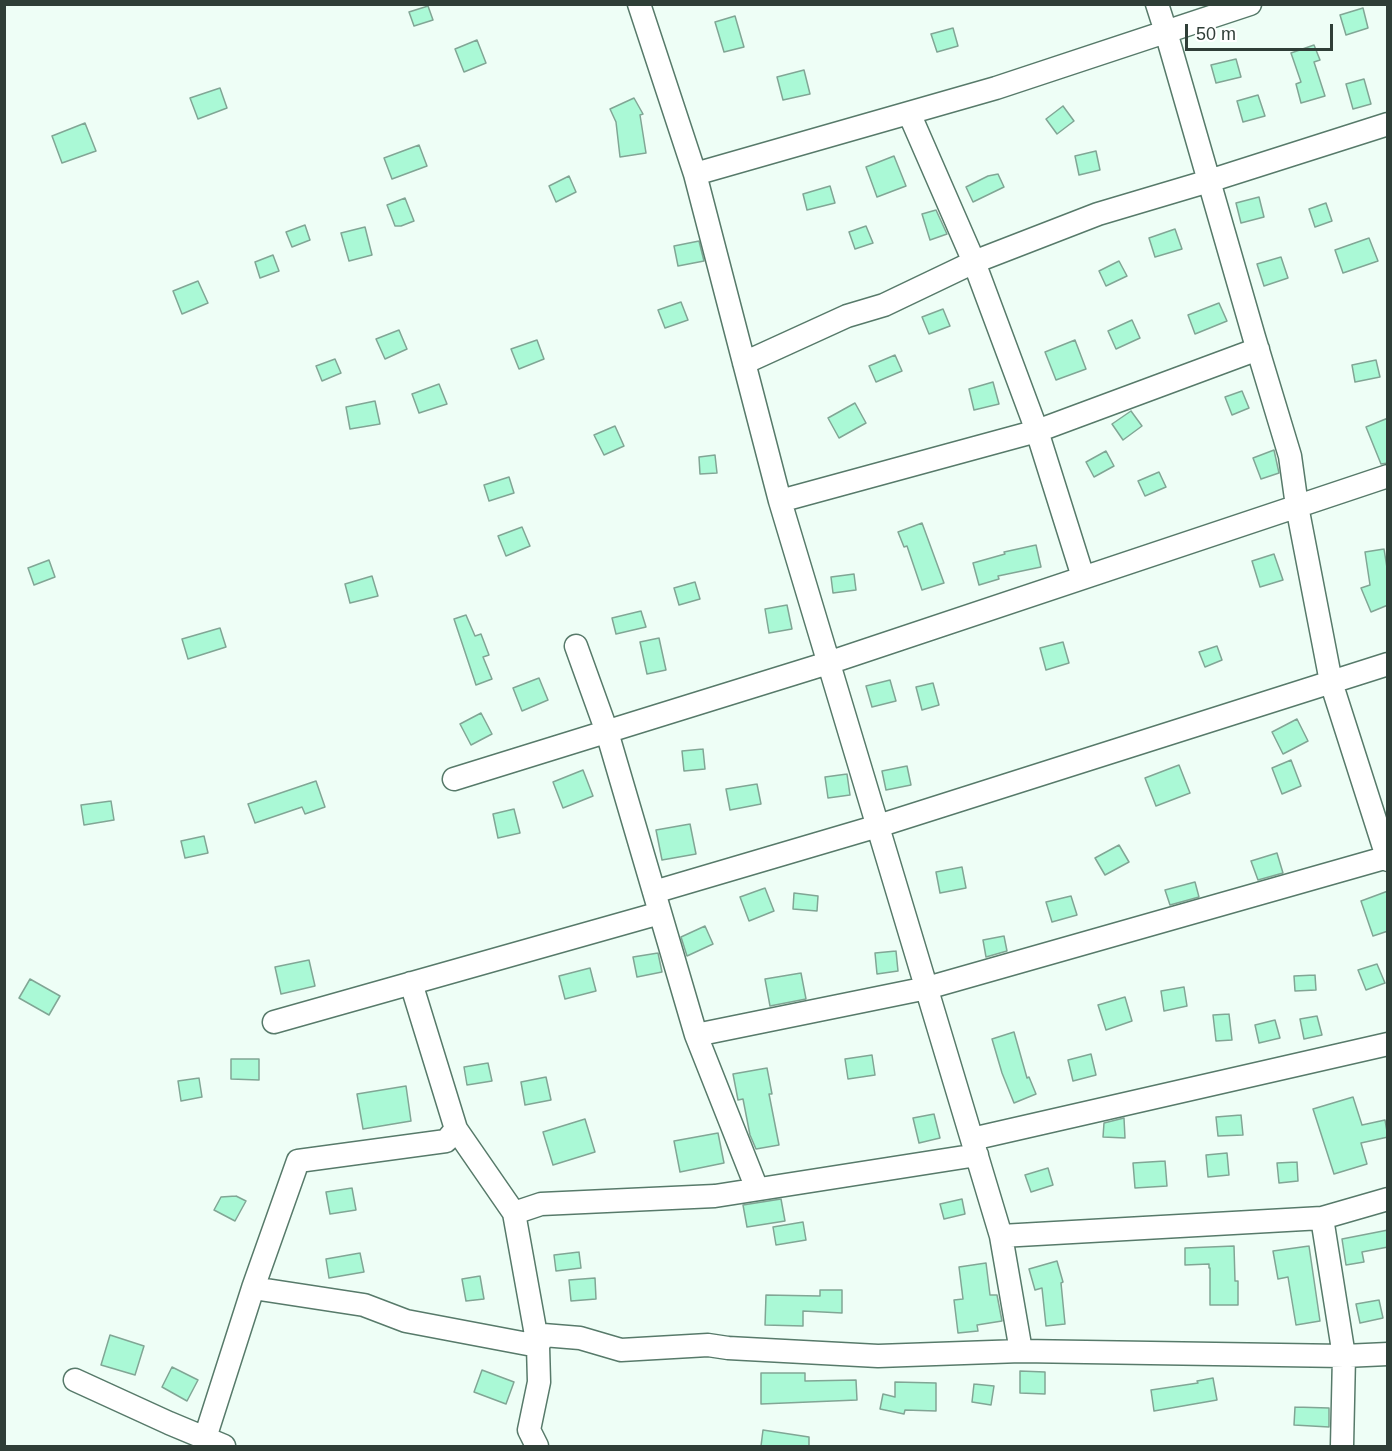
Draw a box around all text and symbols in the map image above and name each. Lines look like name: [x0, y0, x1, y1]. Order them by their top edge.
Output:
scale bar: [1188, 12, 1336, 50]
text: 50 m: [1196, 24, 1236, 44]

